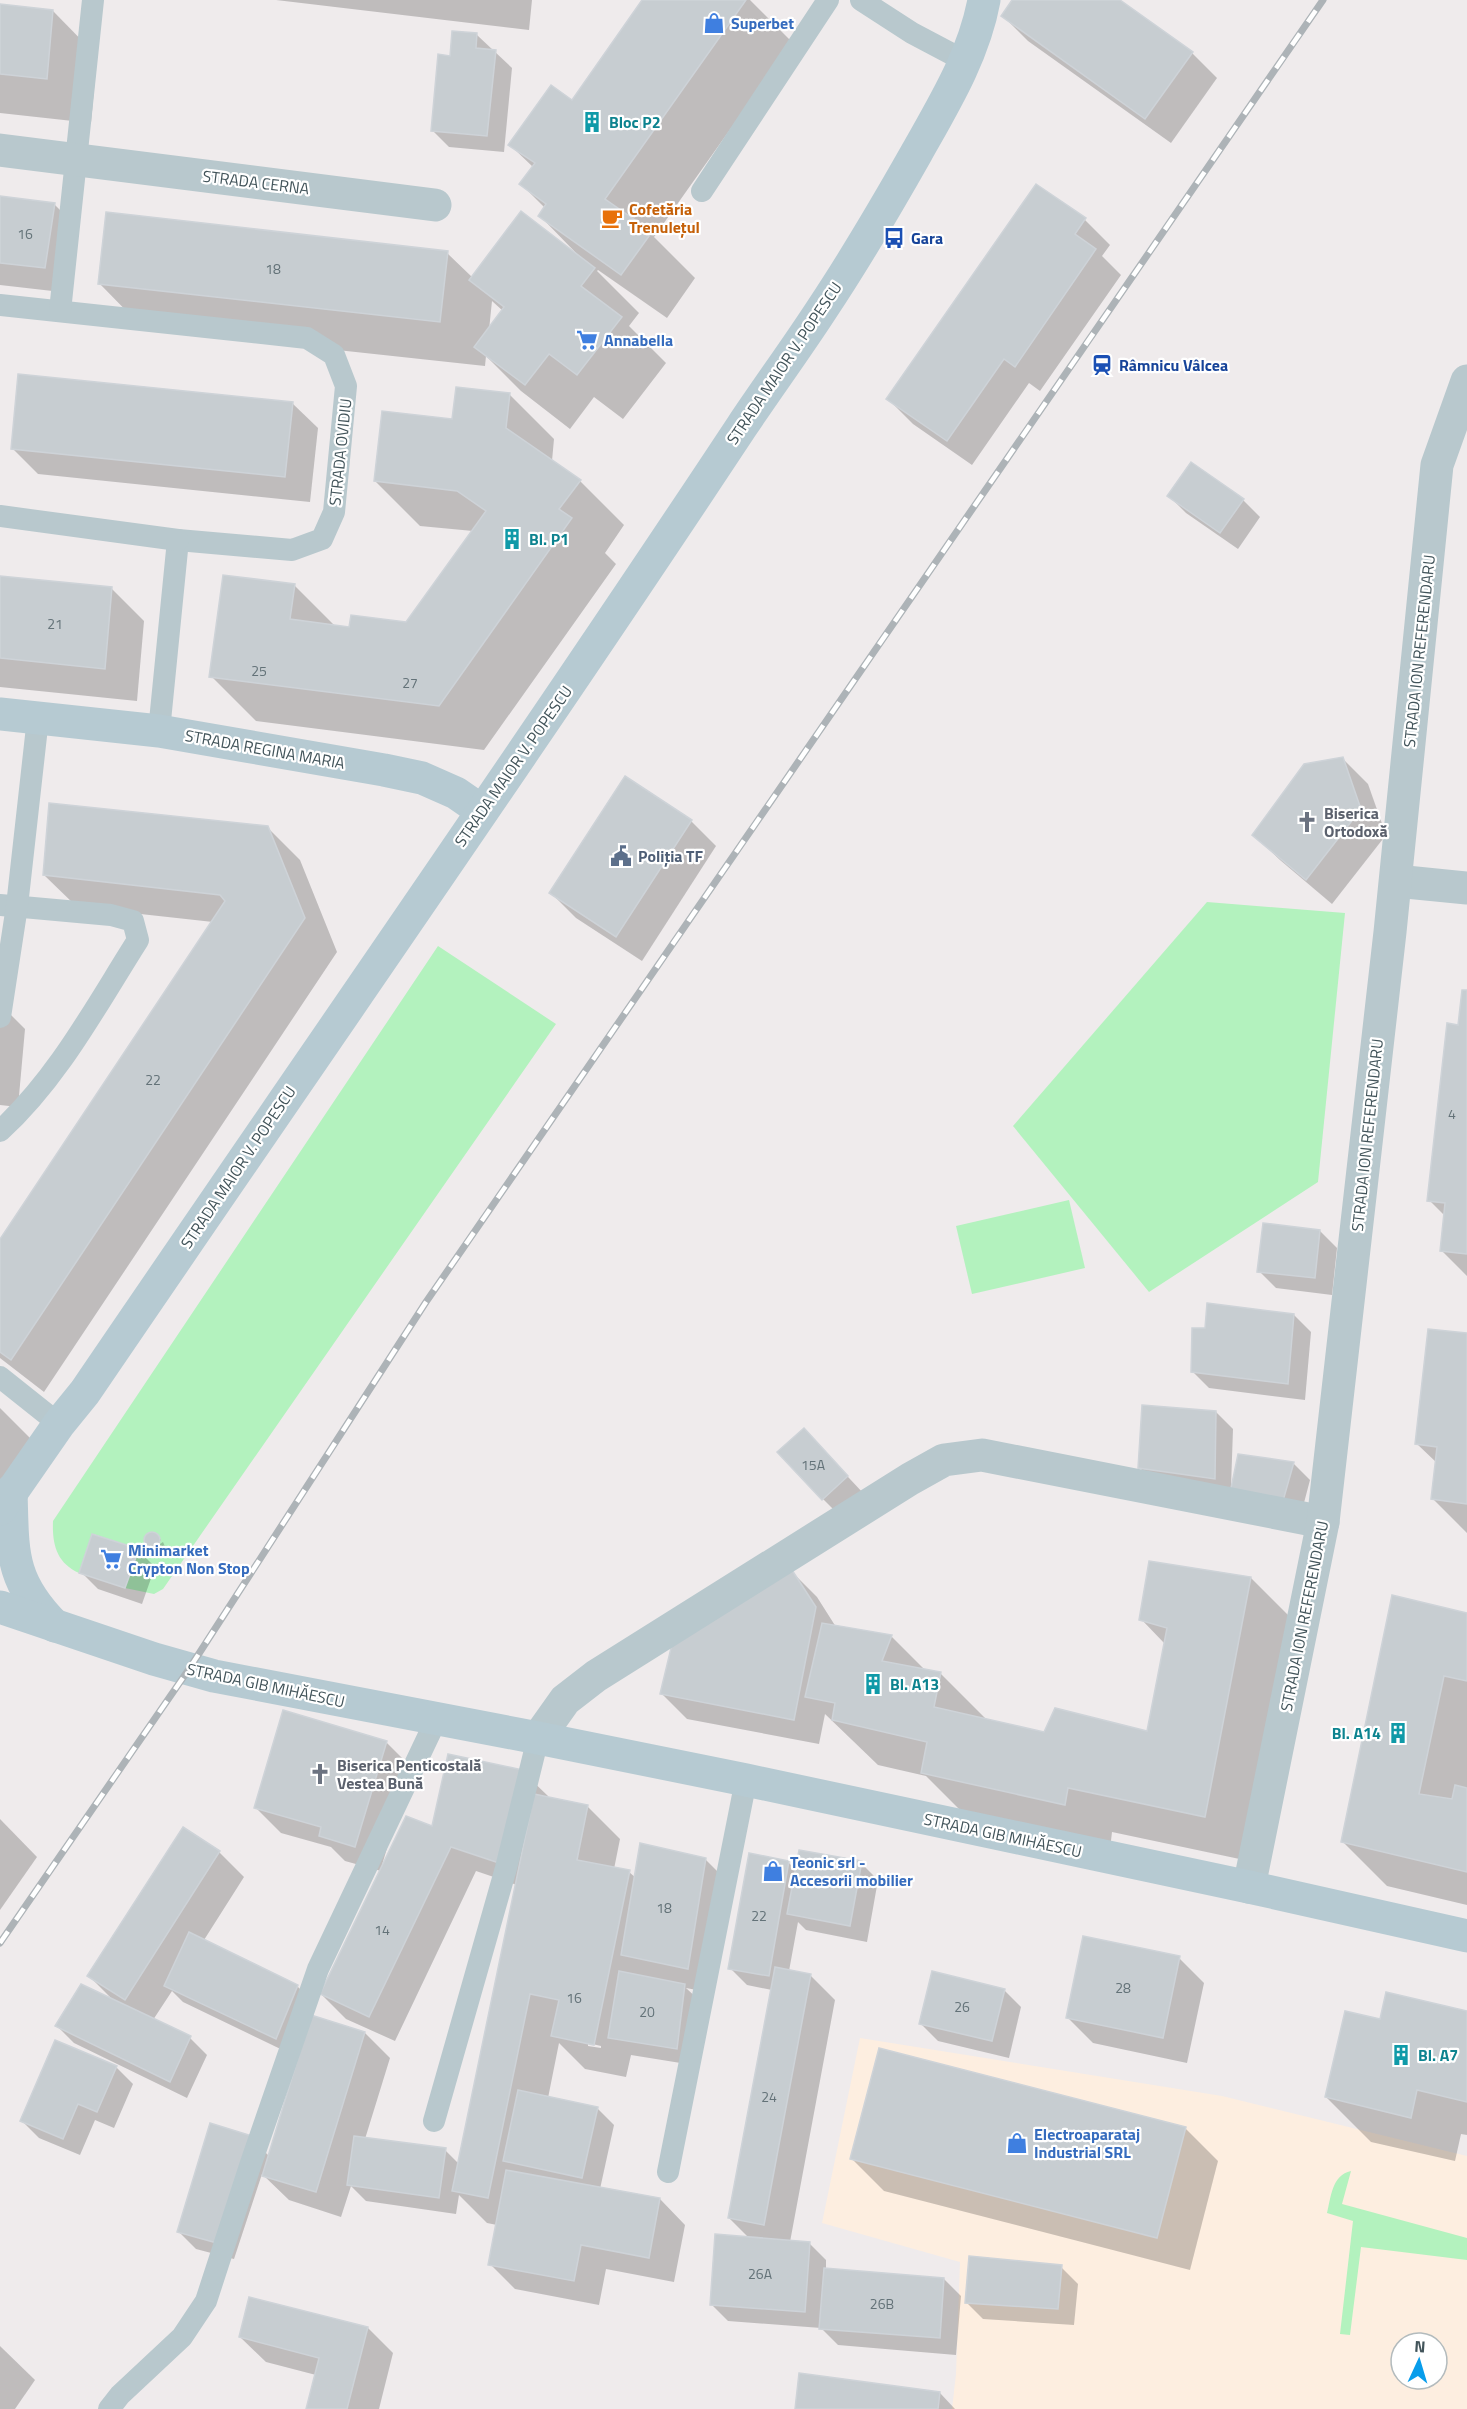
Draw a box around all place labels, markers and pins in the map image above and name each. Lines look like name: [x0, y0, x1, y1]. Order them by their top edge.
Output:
shop icon: Superbet: [702, 11, 726, 35]
place label: Superbet: [731, 11, 794, 35]
building icon: Bloc P2: [580, 110, 604, 134]
place label: Bloc P2: [609, 110, 661, 134]
place label: Cofetăria Trenulețul: [629, 197, 700, 239]
cafe icon: Cofetăria Trenulețul: [600, 206, 624, 230]
bus stop icon: Gara: [882, 226, 906, 250]
place label: Gara: [911, 226, 943, 250]
supermarket icon: Annabella: [575, 328, 599, 352]
place label: Annabella: [604, 328, 673, 352]
station icon: Râmnicu Vâlcea: [1090, 353, 1114, 377]
place label: Râmnicu Vâlcea: [1119, 353, 1228, 377]
building icon: Bl. P1: [500, 527, 524, 551]
place label: Bl. P1: [529, 527, 569, 551]
place label: Biserica Ortodoxă: [1324, 801, 1388, 843]
church icon: Biserica Ortodoxă: [1295, 810, 1319, 834]
public building icon: Poliția TF: [609, 844, 633, 868]
place label: Poliția TF: [638, 844, 703, 868]
place label: Minimarket Crypton Non Stop: [128, 1538, 250, 1580]
supermarket icon: Minimarket Crypton Non Stop: [99, 1547, 123, 1571]
building icon: Bl. A13: [861, 1672, 885, 1696]
place label: Bl. A13: [890, 1672, 939, 1696]
place label: Bl. A14: [1332, 1721, 1381, 1745]
building icon: Bl. A14: [1386, 1721, 1410, 1745]
place label: Biserica Penticostală Vestea Bună: [337, 1753, 482, 1795]
church icon: Biserica Penticostală Vestea Bună: [308, 1762, 332, 1786]
place label: Teonic srl - Accesorii mobilier: [790, 1850, 913, 1892]
shop icon: Teonic srl - Accesorii mobilier: [761, 1859, 785, 1883]
building icon: Bl. A7: [1389, 2043, 1413, 2067]
place label: Bl. A7: [1418, 2043, 1458, 2067]
place label: Electroaparataj Industrial SRL: [1034, 2122, 1140, 2164]
shop icon: Electroaparataj Industrial SRL: [1005, 2131, 1029, 2155]

